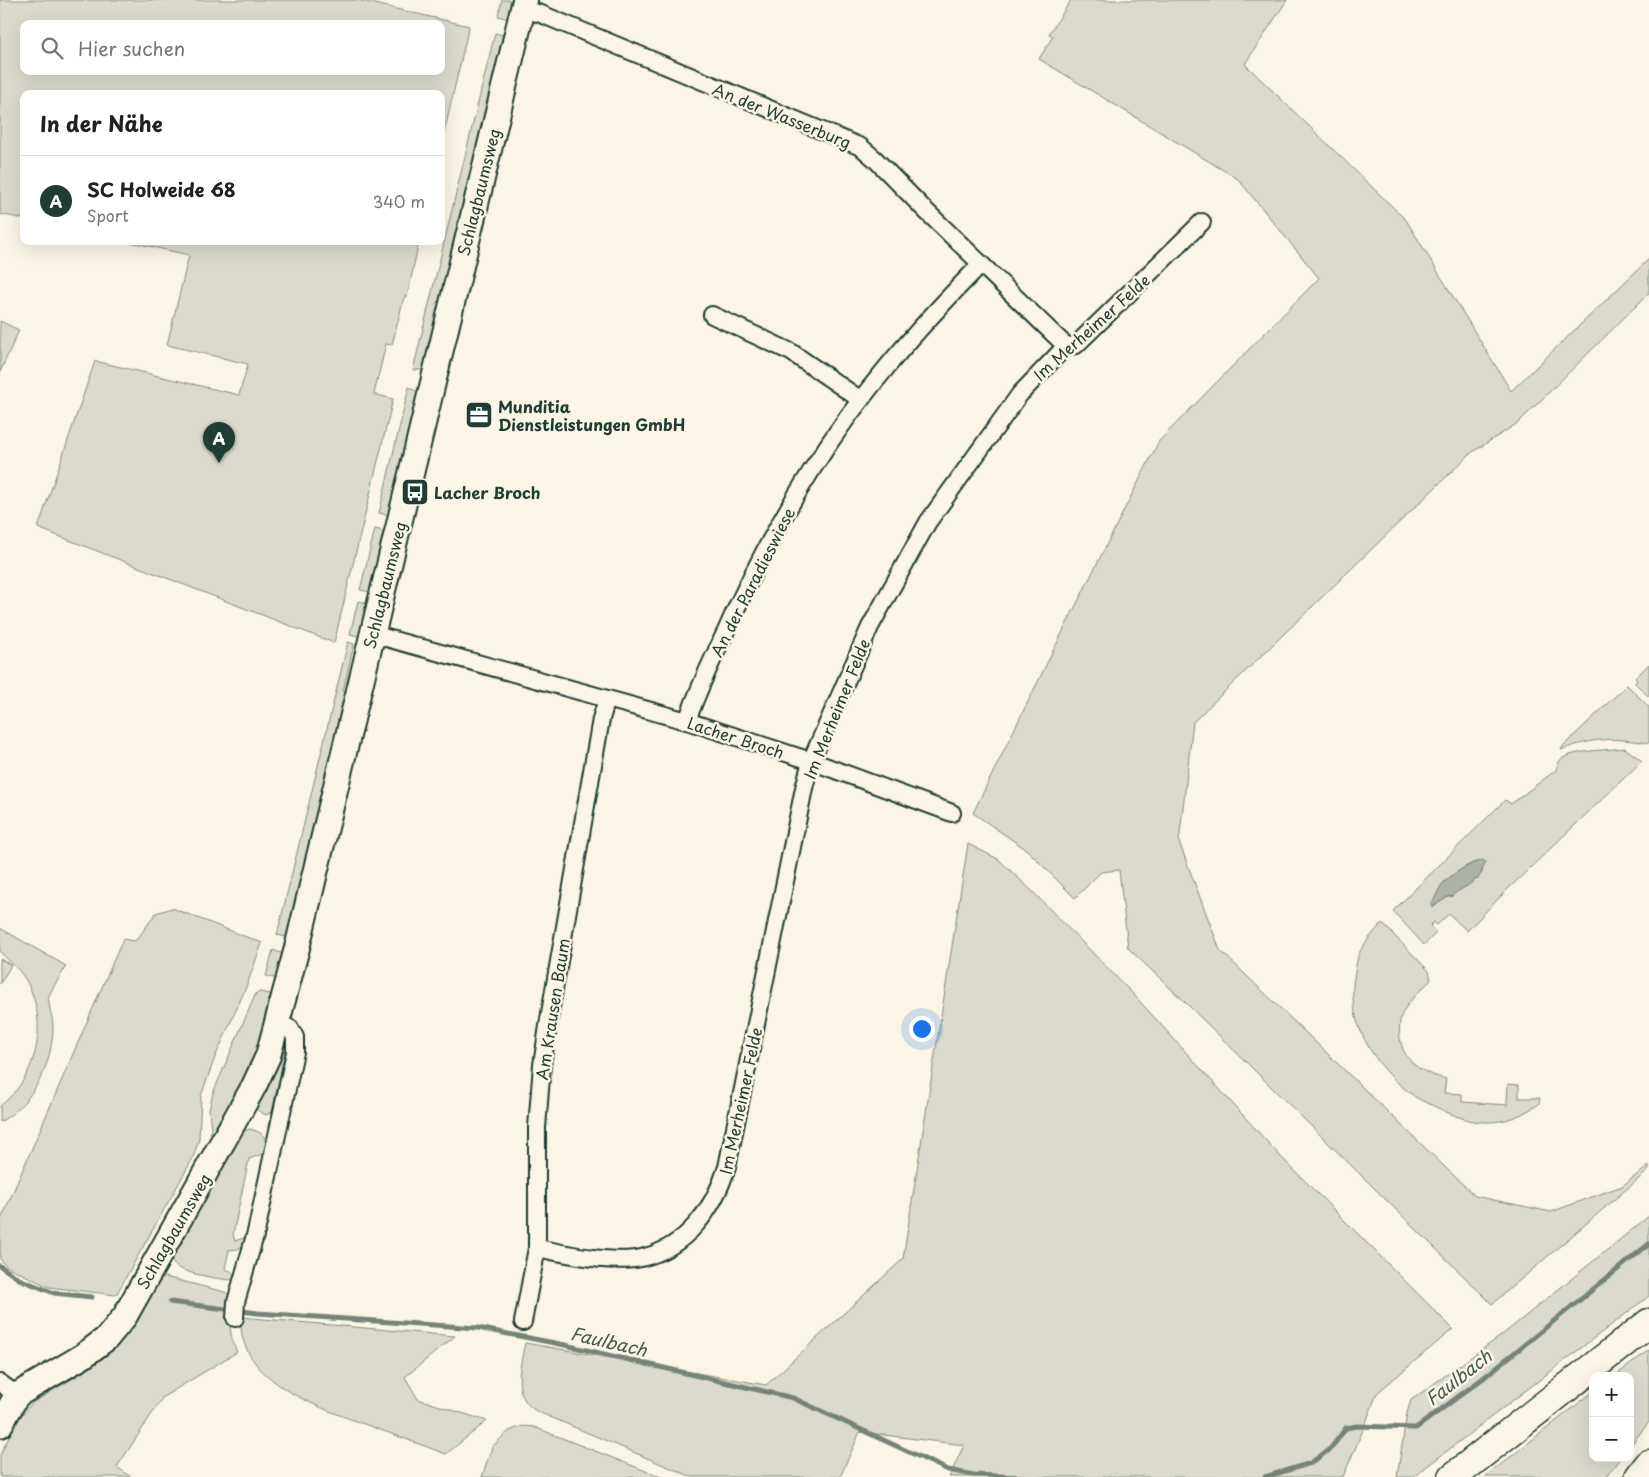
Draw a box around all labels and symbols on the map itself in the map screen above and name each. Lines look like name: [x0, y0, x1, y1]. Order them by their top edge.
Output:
street label: An der Wasserburg: [709, 76, 855, 154]
street label: Schlagbaumsweg: [451, 126, 505, 258]
street label: Im Merheimer Felde: [1028, 268, 1154, 386]
place label: Munditia Dienstleistungen GmbH: [498, 394, 685, 436]
office icon: Munditia Dienstleistungen GmbH: [464, 400, 494, 430]
pin: A: [203, 422, 235, 463]
bus stop icon: Lacher Broch: [400, 477, 430, 507]
place label: Lacher Broch: [434, 480, 541, 504]
street label: An der Paradieswiese: [704, 503, 800, 661]
street label: Schlagbaumsweg: [357, 519, 411, 651]
street label: Im Merheimer Felde: [797, 635, 875, 783]
street label: Lacher Broch: [684, 710, 788, 764]
street label: Am Krausen Baum: [529, 936, 575, 1082]
your location: [909, 1016, 935, 1042]
street label: Im Merheimer Felde: [713, 1025, 767, 1177]
street label: Schlagbaumsweg: [130, 1168, 216, 1294]
water label: Faulbach: [568, 1319, 650, 1363]
water label: Faulbach: [1419, 1342, 1497, 1412]

